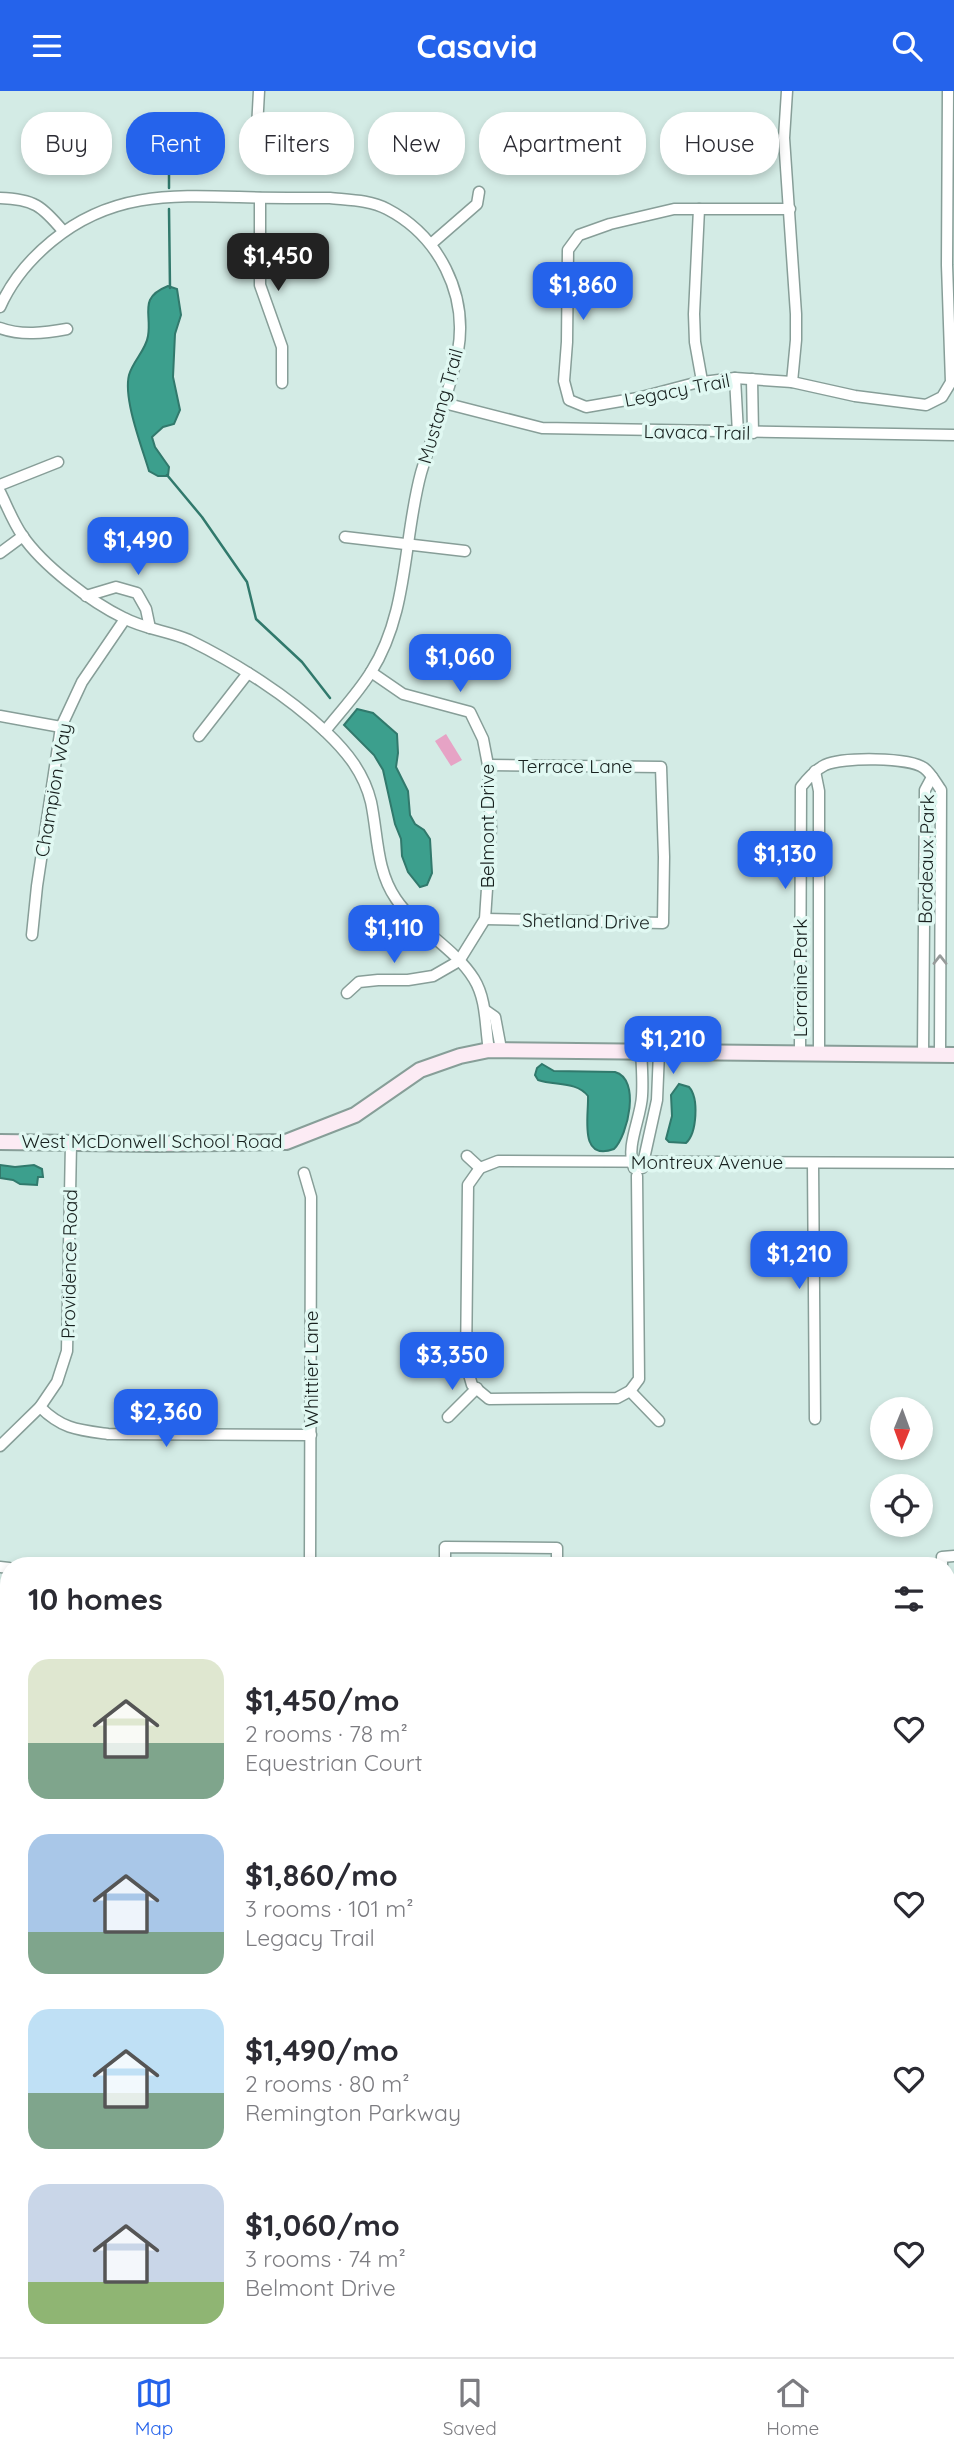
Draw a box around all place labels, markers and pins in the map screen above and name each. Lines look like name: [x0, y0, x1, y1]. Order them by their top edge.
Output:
pin: $1,450: [221, 233, 335, 293]
pin: $1,860: [526, 263, 640, 322]
pin: $1,490: [81, 517, 195, 577]
pin: $1,060: [403, 635, 517, 694]
pin: $1,130: [728, 831, 842, 891]
pin: $1,110: [337, 905, 451, 965]
pin: $1,210: [616, 1017, 730, 1076]
pin: $1,210: [742, 1231, 856, 1291]
pin: $3,350: [395, 1333, 509, 1392]
pin: $2,360: [109, 1389, 223, 1449]

